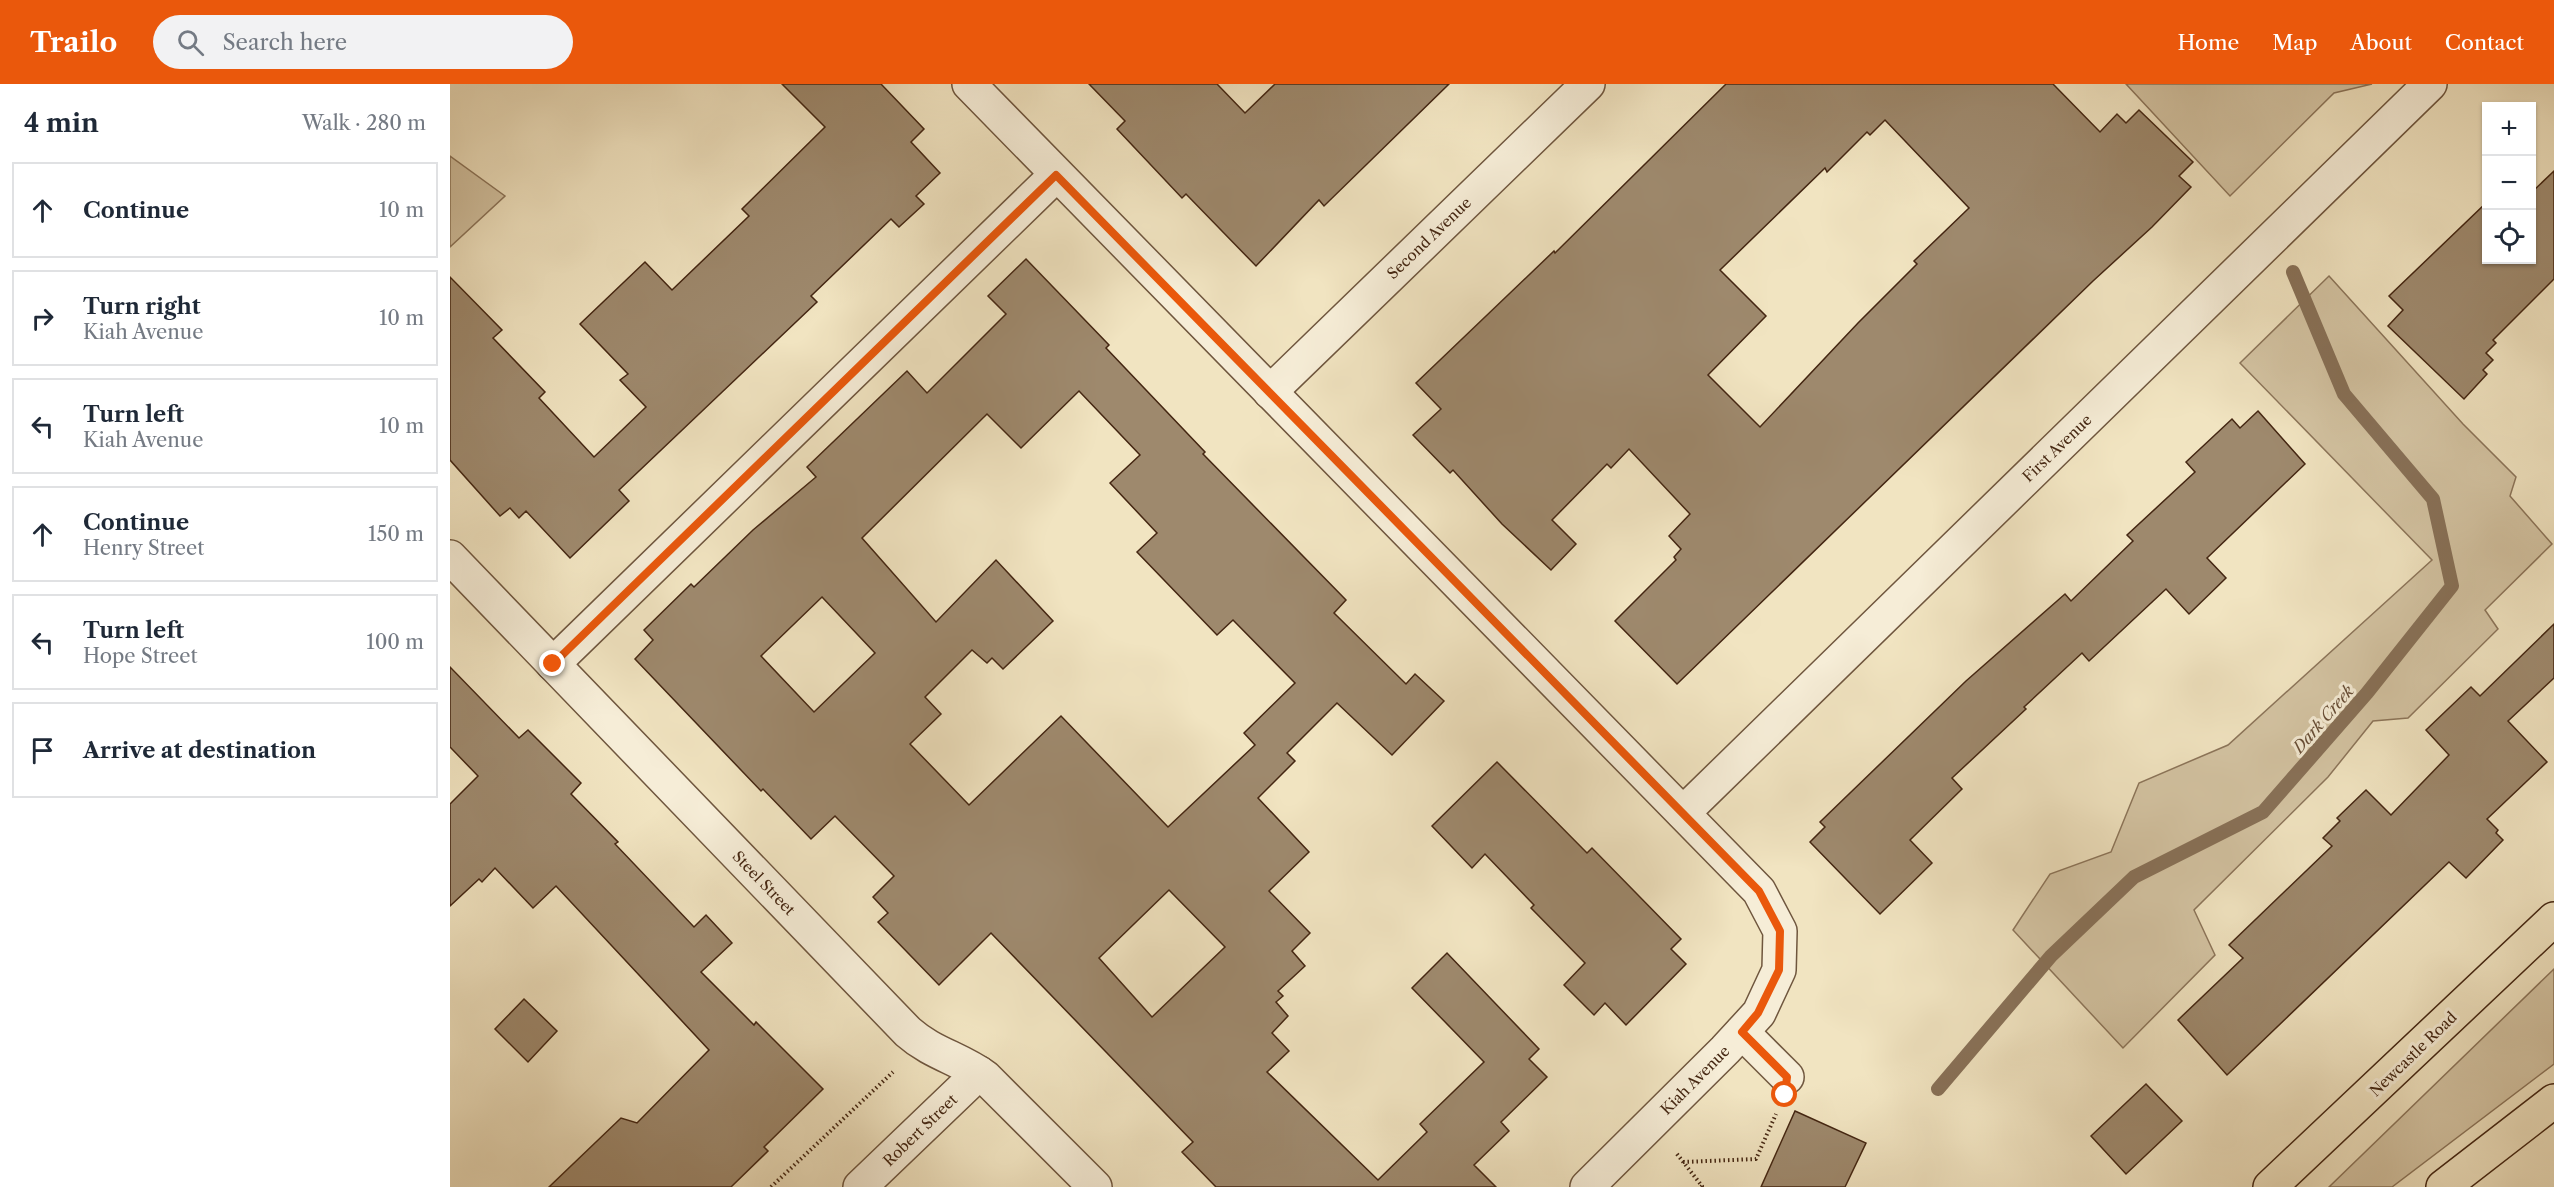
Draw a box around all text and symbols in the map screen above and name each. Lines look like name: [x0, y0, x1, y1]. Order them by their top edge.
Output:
search box: [153, 15, 573, 69]
text: Trailo: [30, 25, 117, 59]
icon: search: [174, 26, 207, 59]
text: Search here: [222, 29, 347, 56]
text: Home: [2178, 30, 2239, 55]
text: Map: [2272, 30, 2317, 55]
text: About: [2350, 30, 2412, 55]
text: Contact: [2445, 30, 2524, 55]
map controls: [2482, 102, 2536, 264]
button: +: [2482, 102, 2536, 156]
text: 4 min: [24, 107, 99, 139]
text: Walk · 280 m: [302, 111, 426, 135]
button: −: [2482, 156, 2536, 210]
street label: Second Avenue: [1383, 193, 1475, 283]
icon: ahead: [26, 194, 59, 227]
text: Continue: [83, 197, 189, 224]
text: 10 m: [379, 198, 424, 222]
button: locate: [2482, 210, 2536, 264]
text: Turn right: [83, 293, 201, 320]
icon: right: [26, 302, 59, 335]
text: 10 m: [379, 306, 424, 330]
text: Kiah Avenue: [83, 320, 203, 344]
text: Turn left: [83, 401, 184, 428]
icon: left: [26, 410, 59, 443]
street label: First Avenue: [2018, 410, 2096, 486]
text: 10 m: [379, 414, 424, 438]
text: Kiah Avenue: [83, 428, 203, 452]
text: Continue: [83, 509, 189, 536]
icon: ahead: [26, 518, 59, 551]
text: 150 m: [368, 522, 424, 546]
text: Henry Street: [83, 536, 204, 560]
text: Turn left: [83, 617, 184, 644]
icon: left: [26, 626, 59, 659]
text: 100 m: [366, 630, 424, 654]
text: Hope Street: [83, 644, 197, 668]
route end: [539, 650, 565, 676]
water label: Dark Creek: [2287, 681, 2358, 758]
icon: arrive: [26, 734, 59, 767]
text: Arrive at destination: [83, 737, 316, 764]
street label: Steel Street: [729, 847, 800, 920]
street label: Newcastle Road: [2366, 1008, 2460, 1100]
street label: Kiah Avenue: [1656, 1041, 1734, 1119]
route start: [1771, 1081, 1797, 1107]
street label: Robert Street: [879, 1089, 961, 1170]

